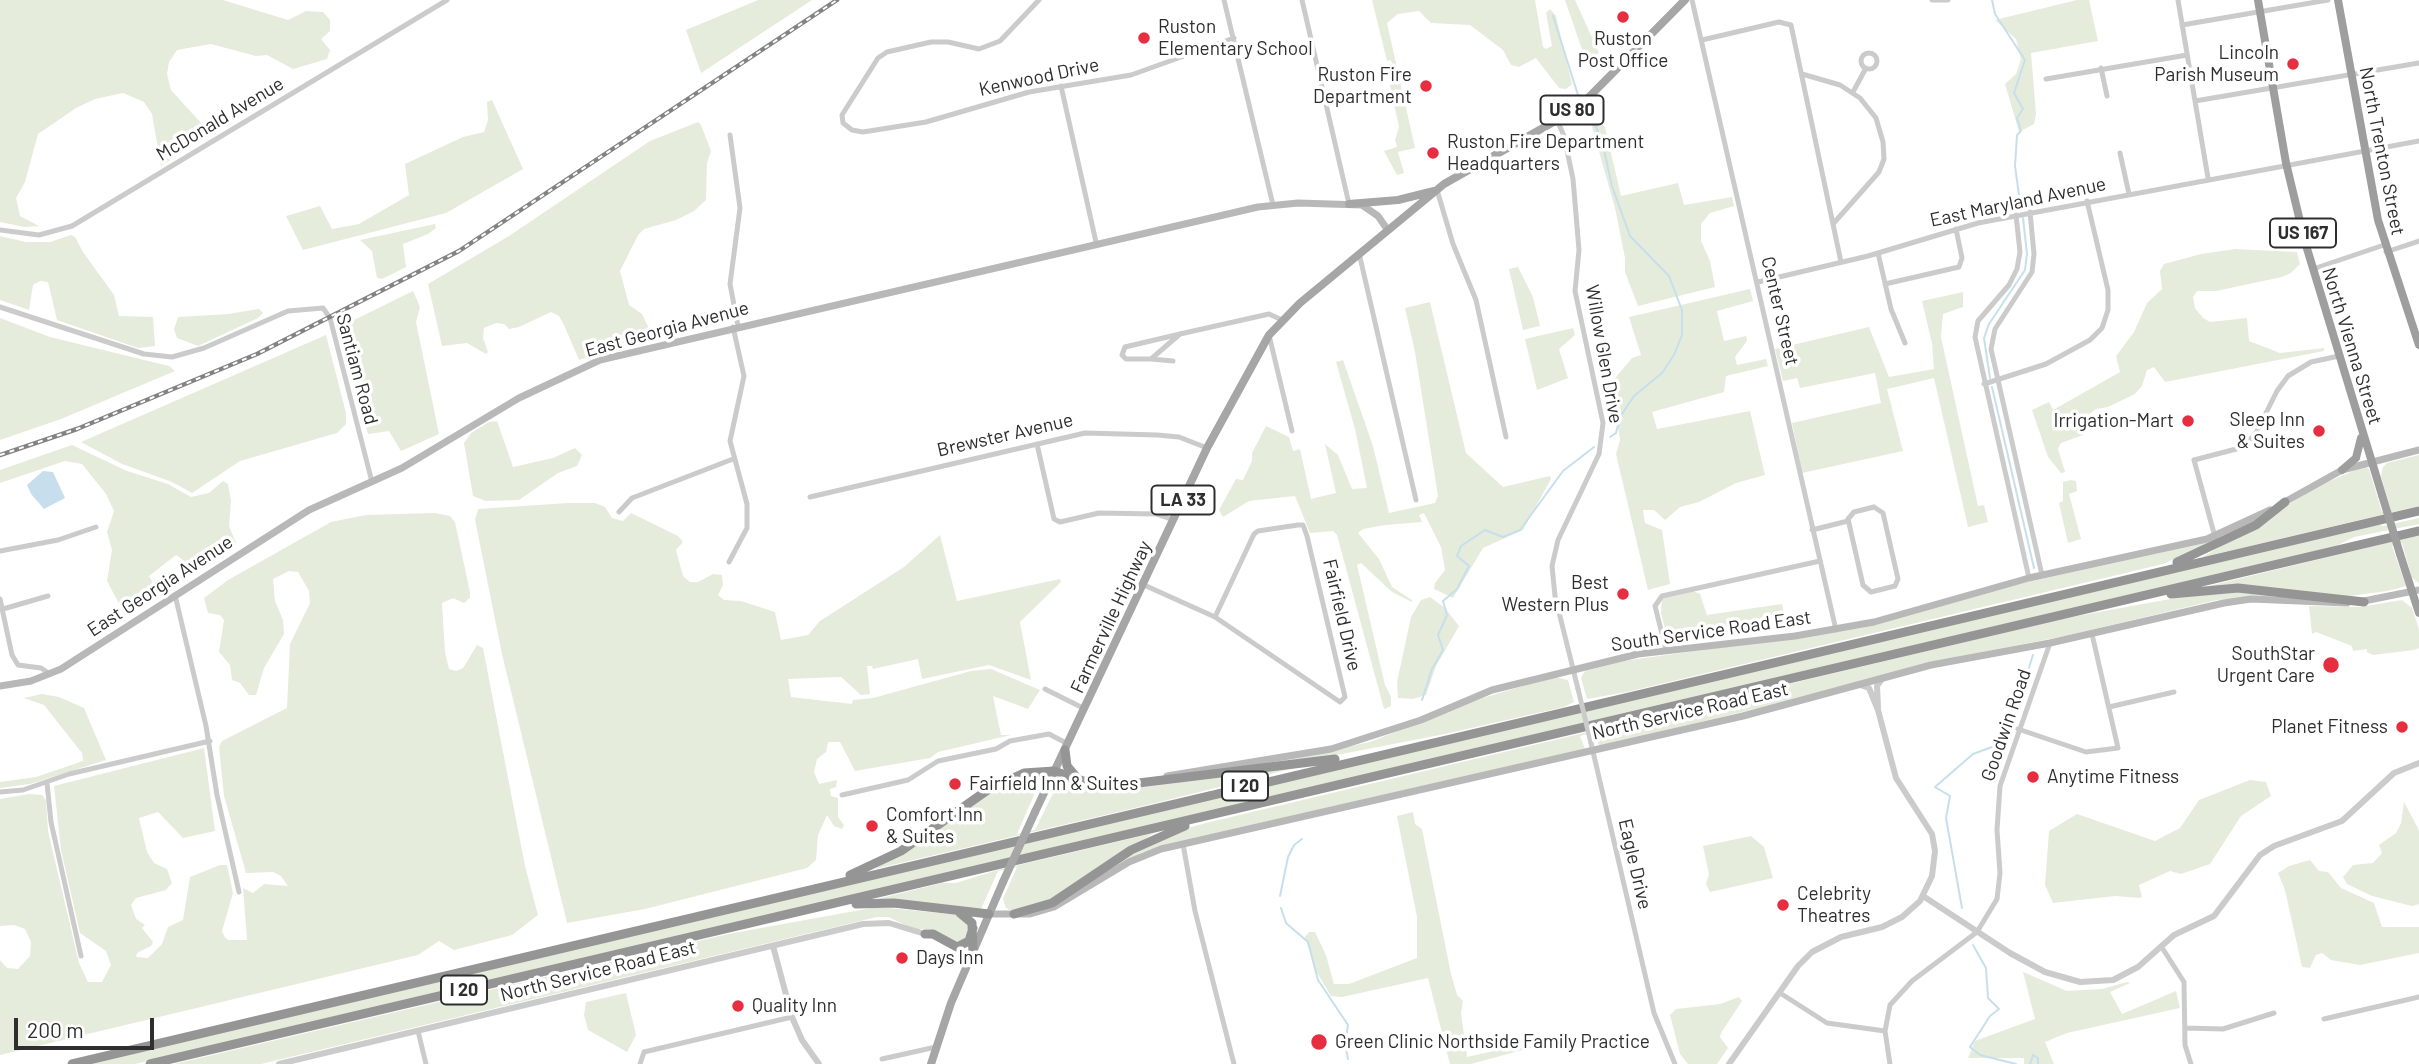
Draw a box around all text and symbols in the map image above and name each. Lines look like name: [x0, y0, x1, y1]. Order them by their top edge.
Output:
marker: Ruston Post Office: [1615, 9, 1631, 25]
place label: Ruston Elementary School: [1158, 16, 1313, 60]
place label: Ruston Post Office: [1578, 28, 1668, 72]
marker: Ruston Elementary School: [1136, 30, 1152, 46]
place label: Lincoln Parish Museum: [2154, 42, 2279, 86]
street label: Kenwood Drive: [977, 53, 1101, 101]
marker: Lincoln Parish Museum: [2285, 56, 2301, 72]
place label: Ruston Fire Department: [1313, 64, 1412, 108]
street label: North Trenton Street: [2354, 65, 2410, 237]
street label: McDonald Avenue: [152, 72, 288, 166]
marker: Ruston Fire Department: [1418, 78, 1434, 94]
road number: US 80: [1540, 96, 1604, 124]
place label: Ruston Fire Department Headquarters: [1447, 131, 1644, 175]
marker: Ruston Fire Department Headquarters: [1425, 145, 1441, 161]
street label: East Maryland Avenue: [1928, 172, 2108, 232]
road number: US 167: [2270, 218, 2336, 247]
street label: Center Street: [1756, 254, 1804, 368]
street label: North Vienna Street: [2317, 265, 2387, 427]
street label: Willow Glen Drive: [1581, 283, 1627, 425]
street label: East Georgia Avenue: [583, 296, 751, 362]
street label: Santiam Road: [331, 311, 383, 427]
street label: Brewster Avenue: [935, 408, 1075, 462]
place label: Sleep Inn & Suites: [2230, 409, 2305, 453]
place label: Irrigation-Mart: [2054, 410, 2174, 432]
marker: Irrigation-Mart: [2180, 413, 2196, 429]
marker: Sleep Inn & Suites: [2311, 423, 2327, 439]
road number: LA 33: [1152, 486, 1214, 514]
street label: East Georgia Avenue: [83, 530, 237, 642]
street label: Farmerville Highway: [1066, 537, 1156, 697]
street label: Fairfield Drive: [1318, 557, 1366, 673]
place label: Best Western Plus: [1502, 572, 1609, 616]
marker: Best Western Plus: [1615, 586, 1631, 602]
street label: South Service Road East: [1609, 606, 1813, 656]
place label: SouthStar Urgent Care: [2217, 643, 2315, 687]
marker: SouthStar Urgent Care: [2321, 655, 2341, 675]
street label: Goodwin Road: [1976, 666, 2036, 784]
street label: North Service Road East: [1590, 677, 1790, 745]
place label: Planet Fitness: [2271, 716, 2388, 738]
marker: Planet Fitness: [2394, 719, 2410, 735]
place label: Anytime Fitness: [2047, 766, 2179, 788]
marker: Anytime Fitness: [2025, 769, 2041, 785]
road number: I 20: [1222, 772, 1268, 800]
place label: Fairfield Inn & Suites: [969, 773, 1138, 795]
marker: Fairfield Inn & Suites: [947, 776, 963, 792]
place label: Comfort Inn & Suites: [886, 804, 983, 848]
street label: Eagle Drive: [1614, 817, 1656, 911]
marker: Comfort Inn & Suites: [864, 818, 880, 834]
place label: Celebrity Theatres: [1797, 883, 1871, 927]
marker: Celebrity Theatres: [1775, 897, 1791, 913]
street label: North Service Road East: [498, 936, 698, 1006]
place label: Days Inn: [916, 947, 984, 969]
marker: Days Inn: [894, 950, 910, 966]
road number: I 20: [441, 975, 487, 1004]
place label: Quality Inn: [752, 995, 837, 1017]
marker: Quality Inn: [730, 998, 746, 1014]
scale bar: [18, 1004, 158, 1048]
text: 200 m: [27, 1017, 84, 1042]
place label: Green Clinic Northside Family Practice: [1335, 1031, 1650, 1053]
marker: Green Clinic Northside Family Practice: [1309, 1032, 1329, 1052]

